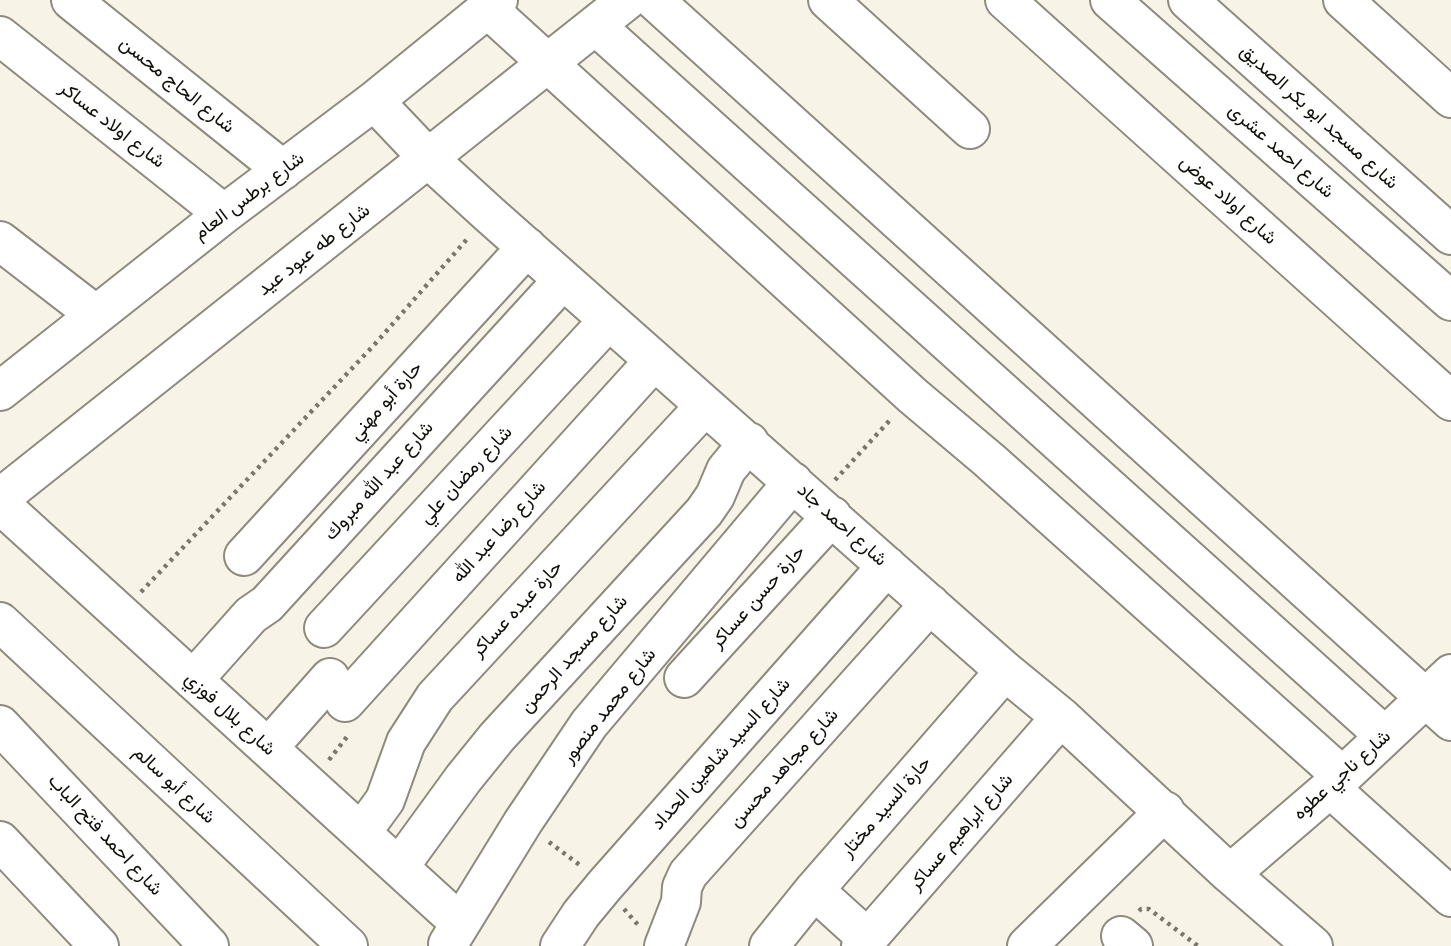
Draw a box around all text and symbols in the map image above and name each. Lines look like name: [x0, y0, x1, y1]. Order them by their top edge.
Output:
street label: شارع الحاج محسن: [115, 32, 239, 138]
street label: شارع مسجد ابو بكر الصديق: [1235, 40, 1403, 194]
street label: شارع اولاد عساكر: [55, 77, 169, 173]
street label: شارع احمد عشرى: [1223, 99, 1339, 203]
street label: شارع برطس العام: [189, 147, 309, 245]
street label: شارع اولاد عوض: [1175, 150, 1281, 250]
street label: شارع طه عبود عيد: [253, 199, 375, 301]
street label: حارة أبو مهني: [345, 357, 427, 445]
street label: شارع عبد الله مبروك: [319, 417, 439, 545]
street label: شارع رمضان علي: [415, 421, 517, 529]
street label: شارع رضا عبد الله: [447, 476, 551, 588]
street label: شارع احمد جاد: [792, 479, 892, 571]
street label: حارة حسن عساكر: [706, 541, 810, 653]
street label: حارة عبده عساكر: [466, 556, 568, 662]
street label: شارع مسجد الرحمن: [515, 590, 633, 718]
street label: شارع محمد منصور: [557, 644, 661, 768]
street label: شارع بلال فوزي: [180, 667, 280, 761]
street label: شارع السيد شاهين الحداد: [647, 673, 795, 835]
street label: شارع مجاهد محسن: [725, 704, 843, 832]
street label: شارع ناجي عطوه: [1288, 725, 1396, 825]
street label: شارع أبو سالم: [128, 741, 220, 829]
street label: حارة السيد مختار: [836, 752, 936, 862]
street label: شارع احمد فتح الباب: [43, 769, 167, 901]
street label: شارع ابراهيم عساكر: [904, 769, 1018, 895]

